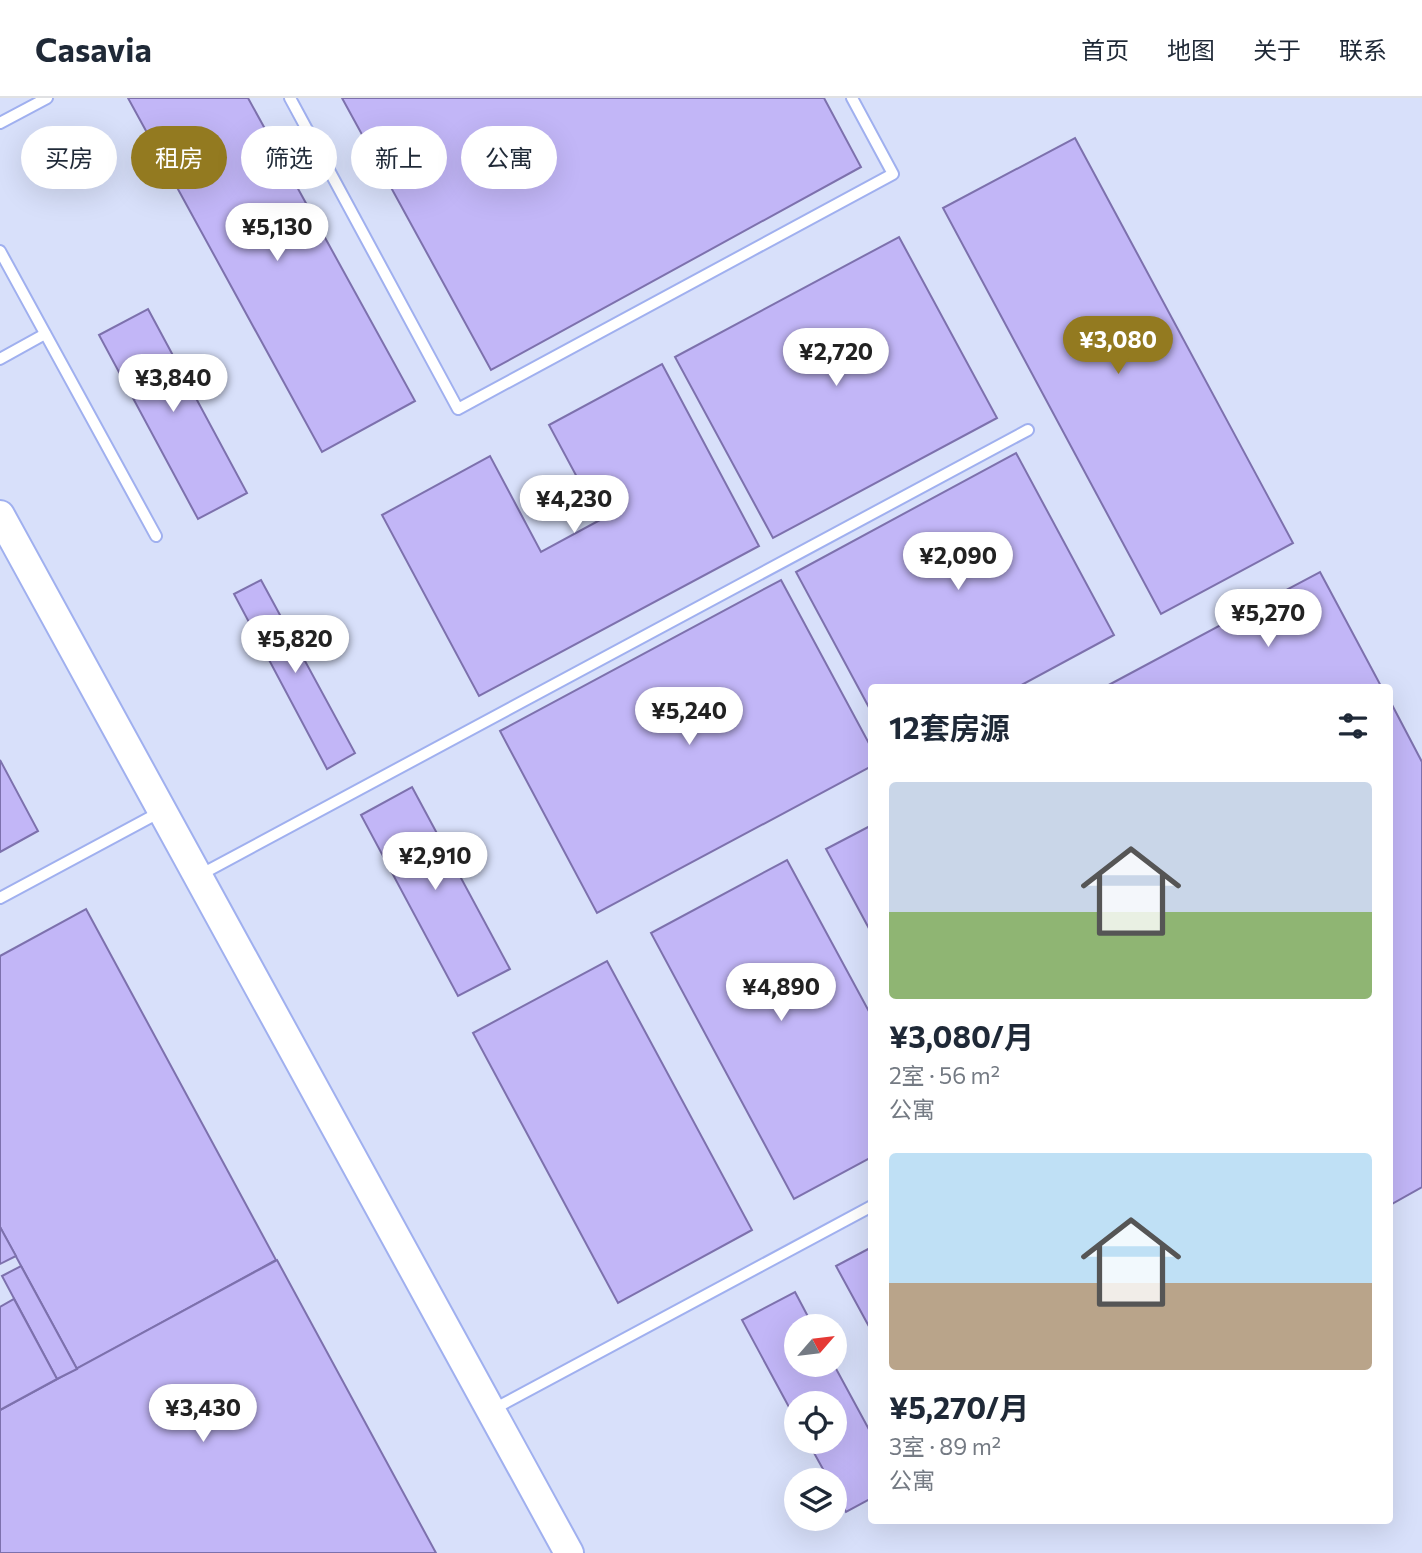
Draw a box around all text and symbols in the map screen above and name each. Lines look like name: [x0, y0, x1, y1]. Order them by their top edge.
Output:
text: Casavia: [35, 28, 152, 69]
text: 首页: [1081, 35, 1129, 64]
text: 地图: [1167, 35, 1215, 64]
text: 关于: [1253, 35, 1301, 64]
text: 联系: [1339, 35, 1387, 64]
chip: 买房: [21, 126, 117, 189]
chip: 租房: [131, 126, 227, 189]
chip: 筛选: [241, 126, 337, 189]
chip: 新上: [351, 126, 447, 189]
chip: 公寓: [461, 126, 557, 189]
pin: ¥5,130: [220, 204, 334, 263]
text: ¥5,130: [241, 212, 313, 240]
pin: ¥3,080: [1061, 316, 1175, 376]
text: ¥3,080: [1079, 325, 1157, 353]
pin: ¥2,720: [779, 328, 893, 388]
text: ¥2,720: [799, 337, 873, 365]
pin: ¥3,840: [116, 354, 230, 414]
text: ¥3,840: [135, 363, 211, 391]
pin: ¥4,230: [517, 476, 631, 535]
text: ¥4,230: [536, 484, 612, 512]
pin: ¥2,090: [901, 532, 1015, 592]
text: ¥2,090: [919, 541, 997, 569]
pin: ¥5,270: [1211, 589, 1325, 649]
text: ¥5,270: [1231, 598, 1305, 626]
pin: ¥5,820: [238, 616, 352, 675]
text: ¥5,820: [257, 624, 333, 652]
pin: ¥5,240: [632, 688, 746, 747]
text: ¥5,240: [651, 696, 727, 724]
icon: filters: [1334, 707, 1372, 745]
text: 12套房源: [889, 708, 1010, 745]
icon: home: [1068, 828, 1194, 954]
pin: ¥2,910: [378, 832, 492, 892]
text: ¥2,910: [398, 841, 472, 869]
pin: ¥4,890: [724, 964, 838, 1023]
text: ¥4,890: [742, 972, 820, 1000]
text: ¥3,080/月: [889, 1017, 1034, 1054]
text: 2室 · 56 m²: [889, 1061, 1000, 1089]
text: 公寓: [889, 1095, 935, 1123]
icon: home: [1068, 1199, 1194, 1325]
north arrow: [784, 1314, 847, 1377]
map controls: [784, 1314, 847, 1531]
pin: ¥3,430: [146, 1384, 260, 1444]
text: ¥5,270/月: [889, 1388, 1029, 1425]
button: locate: [784, 1391, 847, 1454]
text: ¥3,430: [165, 1393, 241, 1421]
text: 3室 · 89 m²: [889, 1432, 1001, 1460]
text: 公寓: [889, 1466, 935, 1494]
button: layers: [784, 1468, 847, 1531]

